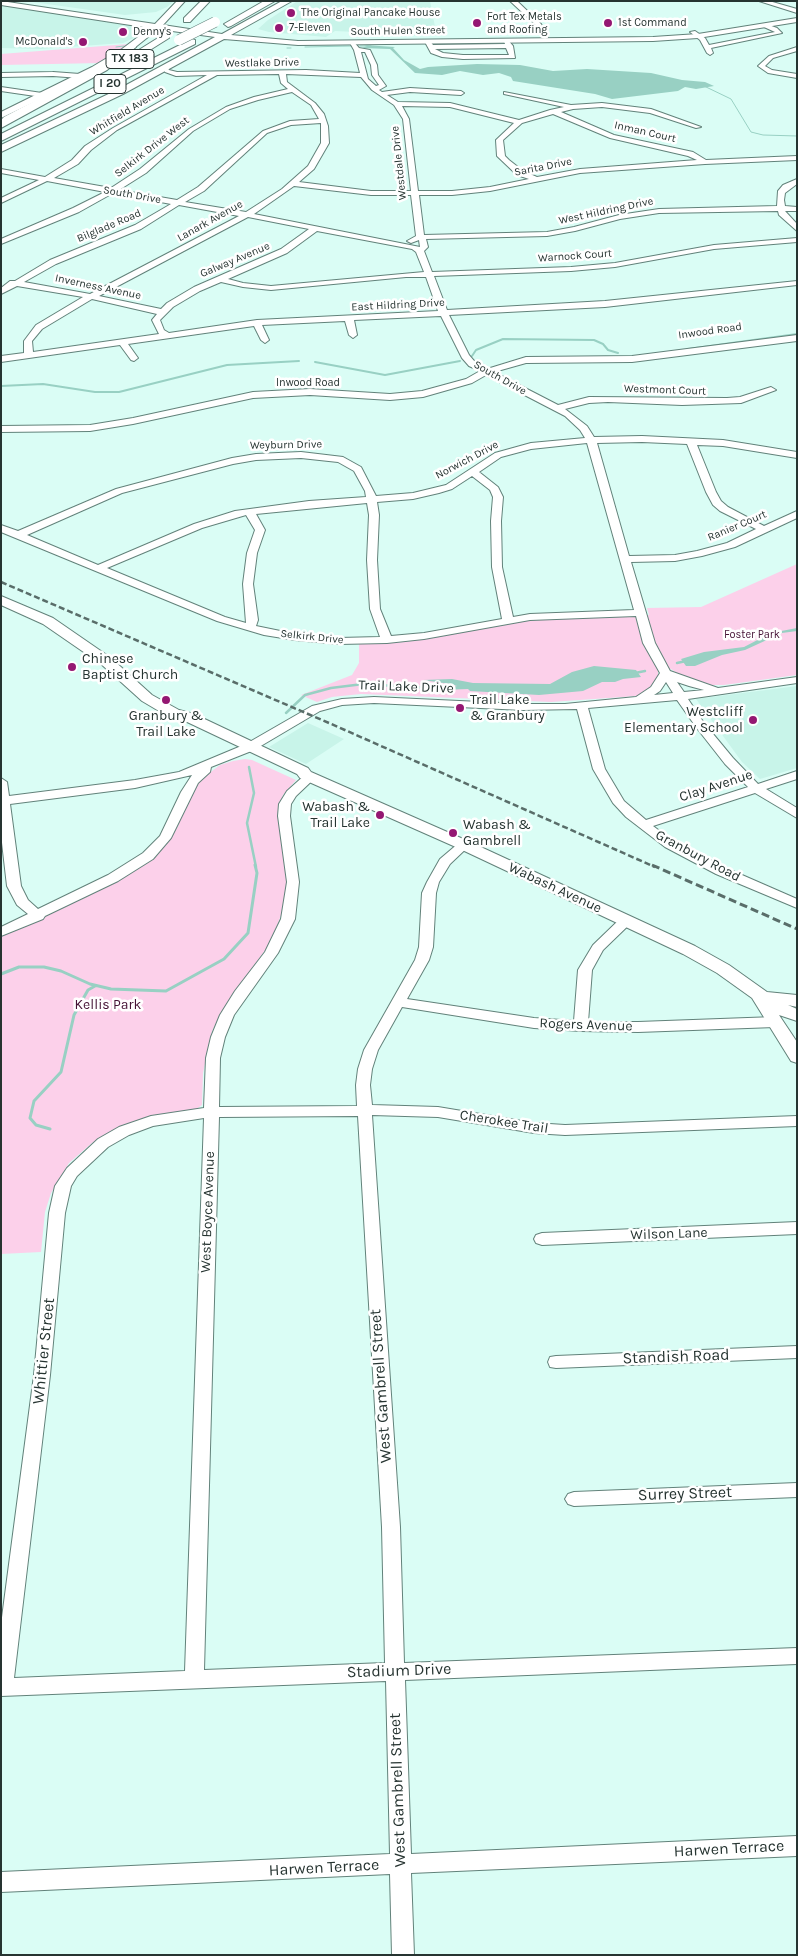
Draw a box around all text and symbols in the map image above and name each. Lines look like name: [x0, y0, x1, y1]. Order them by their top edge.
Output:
place label: The Original Pancake House: [301, 6, 440, 20]
marker: The Original Pancake House: [285, 7, 297, 19]
place label: Fort Tex Metals and Roofing: [487, 10, 562, 36]
place label: 1st Command: [618, 16, 687, 30]
marker: Fort Tex Metals and Roofing: [471, 17, 483, 29]
marker: 1st Command: [602, 17, 614, 29]
place label: 7-Eleven: [289, 21, 331, 35]
marker: 7-Eleven: [273, 22, 285, 34]
street label: South Hulen Street: [350, 24, 446, 38]
place label: Denny's: [133, 25, 172, 39]
marker: Denny's: [117, 26, 129, 38]
place label: McDonald's: [15, 35, 73, 49]
marker: McDonald's: [77, 36, 89, 48]
road number: TX 183: [106, 50, 154, 68]
street label: Westlake Drive: [225, 56, 299, 70]
road number: I 20: [94, 74, 126, 94]
street label: Whitfield Avenue: [87, 83, 167, 139]
street label: Selkirk Drive West: [112, 114, 192, 180]
street label: Inman Court: [613, 119, 677, 145]
street label: Westdale Drive: [389, 125, 409, 201]
street label: Sarita Drive: [513, 155, 573, 179]
street label: South Drive: [102, 183, 162, 207]
street label: West Hildring Drive: [558, 195, 654, 227]
street label: Lanark Avenue: [175, 198, 245, 244]
street label: Bilglade Road: [75, 207, 143, 245]
street label: Galway Avenue: [198, 239, 272, 281]
street label: Warnock Court: [538, 247, 612, 265]
street label: Inverness Avenue: [54, 271, 142, 303]
street label: East Hildring Drive: [351, 296, 445, 314]
street label: Inwood Road: [677, 320, 743, 342]
street label: South Drive: [471, 358, 529, 398]
street label: Inwood Road: [276, 376, 340, 390]
street label: Westmont Court: [624, 382, 706, 398]
street label: Weyburn Drive: [250, 438, 322, 452]
street label: Norwich Drive: [433, 438, 501, 482]
street label: Ranier Court: [706, 508, 768, 544]
street label: Selkirk Drive: [280, 627, 344, 647]
park label: Foster Park: [724, 628, 780, 642]
place label: Chinese Baptist Church: [82, 651, 178, 684]
marker: Chinese Baptist Church: [66, 661, 78, 673]
street label: Trail Lake Drive: [358, 677, 454, 697]
place label: Trail Lake & Granbury: [470, 692, 545, 724]
marker: Granbury & Trail Lake: [160, 694, 172, 706]
marker: Trail Lake & Granbury: [454, 702, 466, 714]
place label: Westcliff Elementary School: [624, 704, 743, 736]
place label: Granbury & Trail Lake: [129, 708, 203, 740]
marker: Westcliff Elementary School: [747, 714, 759, 726]
street label: Clay Avenue: [677, 766, 755, 806]
place label: Wabash & Trail Lake: [302, 799, 370, 832]
marker: Wabash & Trail Lake: [374, 809, 386, 821]
place label: Wabash & Gambrell: [463, 817, 531, 850]
street label: Granbury Road: [652, 826, 744, 886]
marker: Wabash & Gambrell: [447, 827, 459, 839]
street label: Wabash Avenue: [506, 859, 604, 917]
park label: Kellis Park: [75, 997, 141, 1013]
street label: Rogers Avenue: [539, 1015, 633, 1035]
street label: Cherokee Trail: [459, 1107, 549, 1137]
street label: West Boyce Avenue: [197, 1151, 219, 1273]
street label: Wilson Lane: [630, 1224, 708, 1244]
street label: Whittier Street: [29, 1297, 59, 1405]
street label: West Gambrell Street: [366, 1308, 396, 1464]
street label: Standish Road: [622, 1346, 730, 1368]
street label: Surrey Street: [638, 1483, 732, 1505]
street label: Stadium Drive: [346, 1660, 452, 1682]
street label: West Gambrell Street: [386, 1712, 410, 1868]
street label: Harwen Terrace: [673, 1837, 785, 1861]
street label: Harwen Terrace: [268, 1856, 380, 1880]

